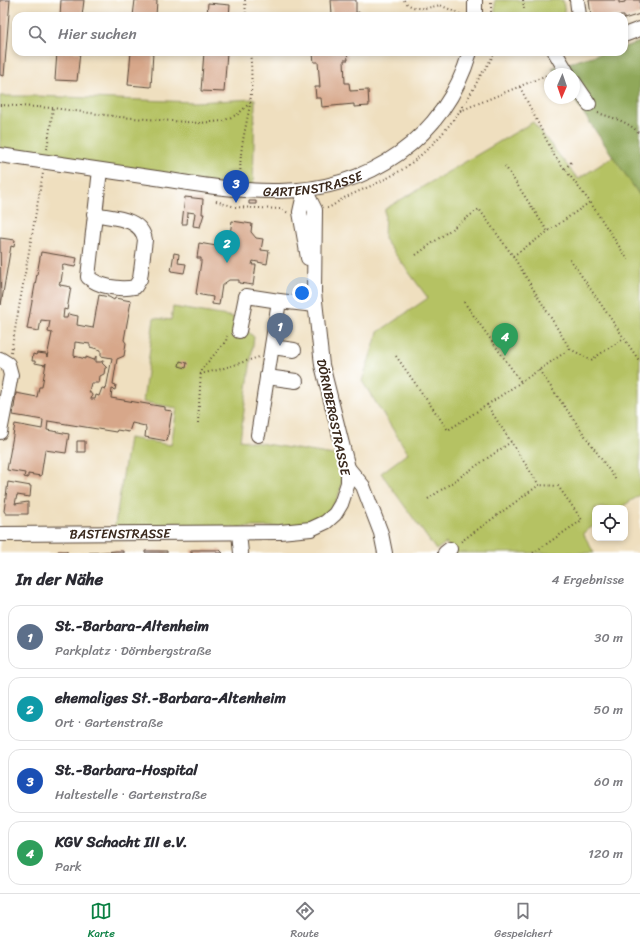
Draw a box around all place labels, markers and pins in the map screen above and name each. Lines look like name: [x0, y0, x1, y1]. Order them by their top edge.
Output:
pin: 3: [223, 170, 249, 203]
pin: 2: [214, 230, 240, 263]
pin: 1: [267, 313, 293, 346]
pin: 4: [492, 323, 518, 356]

